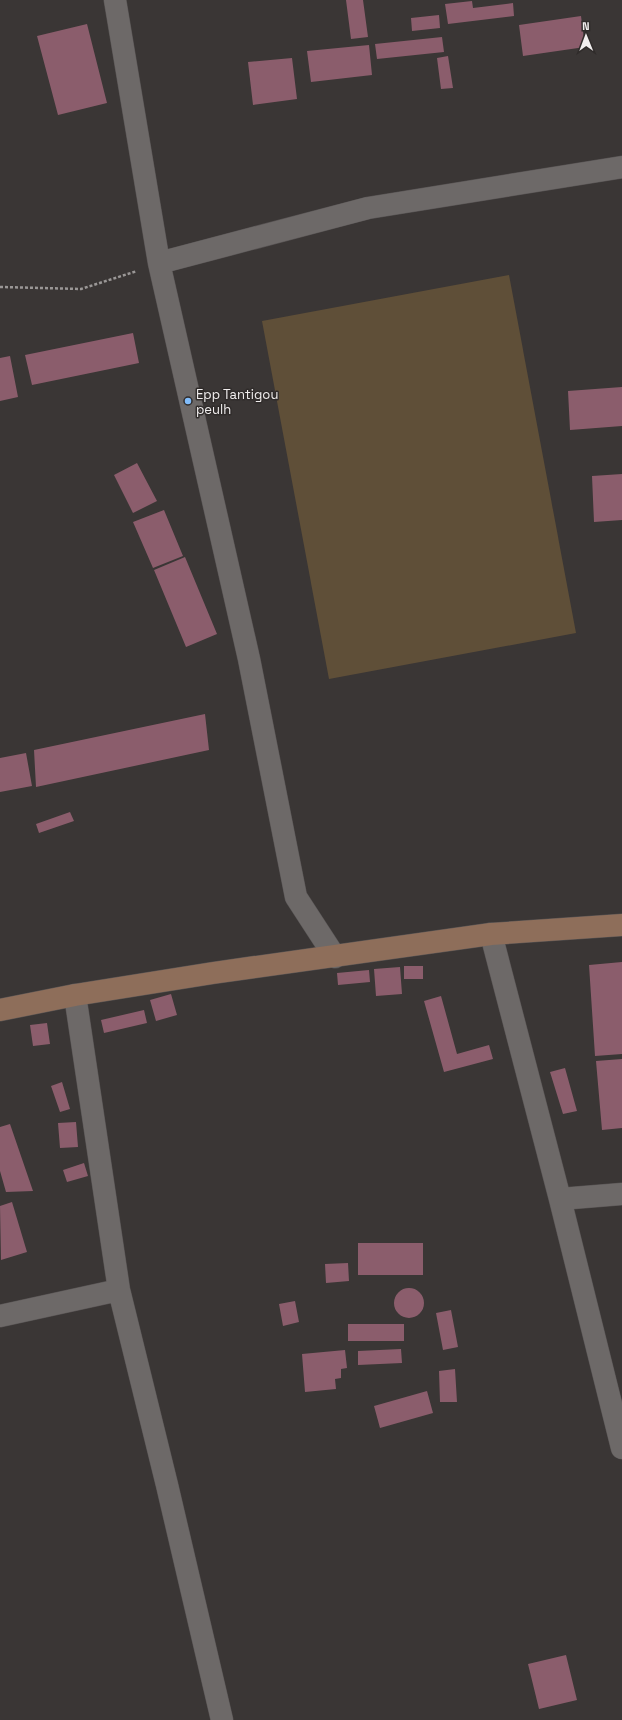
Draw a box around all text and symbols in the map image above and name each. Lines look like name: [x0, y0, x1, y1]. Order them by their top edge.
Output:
north arrow: [566, 16, 606, 56]
text: N: [582, 19, 590, 33]
place label: Epp Tantigou peulh: [196, 386, 278, 418]
marker: Epp Tantigou peulh: [183, 396, 193, 406]

